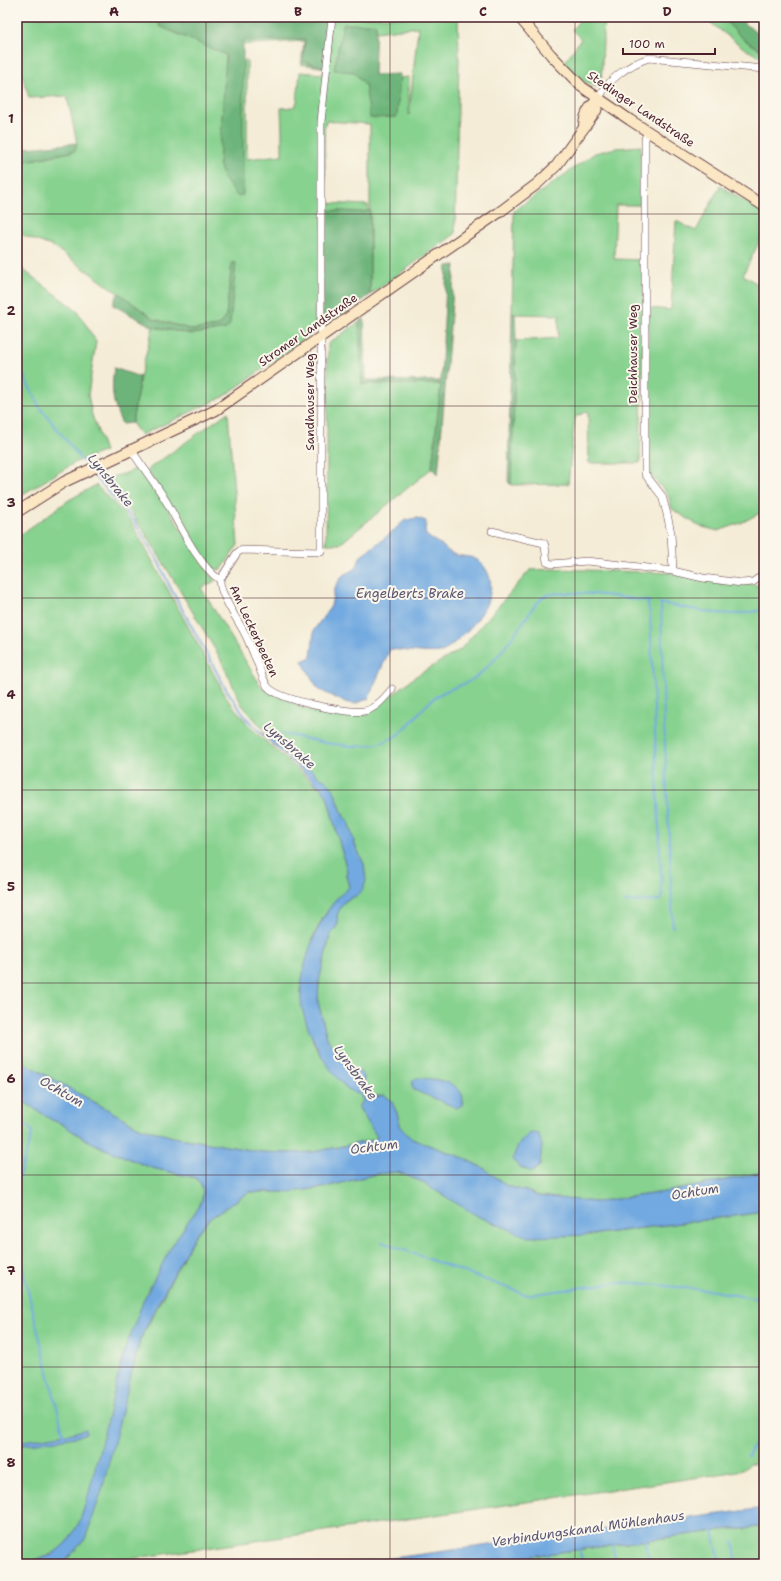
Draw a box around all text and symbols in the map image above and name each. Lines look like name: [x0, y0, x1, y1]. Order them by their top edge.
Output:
text: A: [109, 3, 119, 20]
text: B: [294, 3, 302, 20]
text: C: [479, 3, 487, 20]
text: D: [662, 3, 672, 20]
scale bar: [623, 30, 715, 56]
text: 100 m: [629, 36, 665, 52]
street label: Stedinger Landstraße: [584, 67, 698, 151]
text: 1: [8, 110, 14, 127]
street label: Stromer Landstraße: [255, 290, 361, 370]
text: 2: [6, 302, 16, 319]
street label: Deichhauser Weg: [625, 304, 641, 404]
street label: Sandhauser Weg: [302, 353, 318, 451]
water label: Lynsbrake: [84, 450, 137, 511]
text: 3: [6, 494, 16, 511]
street label: Am Leckerbeeten: [226, 583, 282, 679]
water label: Engelberts Brake: [356, 585, 464, 602]
text: 4: [6, 686, 16, 703]
water label: Lynsbrake: [260, 718, 319, 773]
text: 5: [7, 878, 15, 895]
water label: Lynsbrake: [330, 1041, 381, 1103]
text: 6: [6, 1070, 16, 1087]
water label: Ochtum: [37, 1072, 87, 1111]
water label: Ochtum: [349, 1135, 399, 1158]
water label: Ochtum: [670, 1179, 720, 1204]
text: 7: [6, 1262, 16, 1279]
text: 8: [6, 1454, 16, 1471]
water label: Verbindungskanal Mühlenhaus: [490, 1507, 686, 1550]

